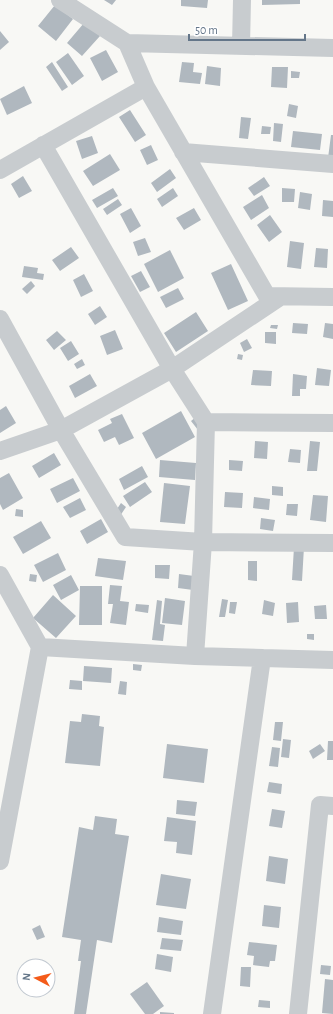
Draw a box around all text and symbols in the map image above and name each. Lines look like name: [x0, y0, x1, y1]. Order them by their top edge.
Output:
scale bar: [189, 16, 305, 42]
text: 50 m: [195, 24, 218, 36]
north arrow: [16, 958, 56, 998]
text: N: [21, 972, 32, 981]

